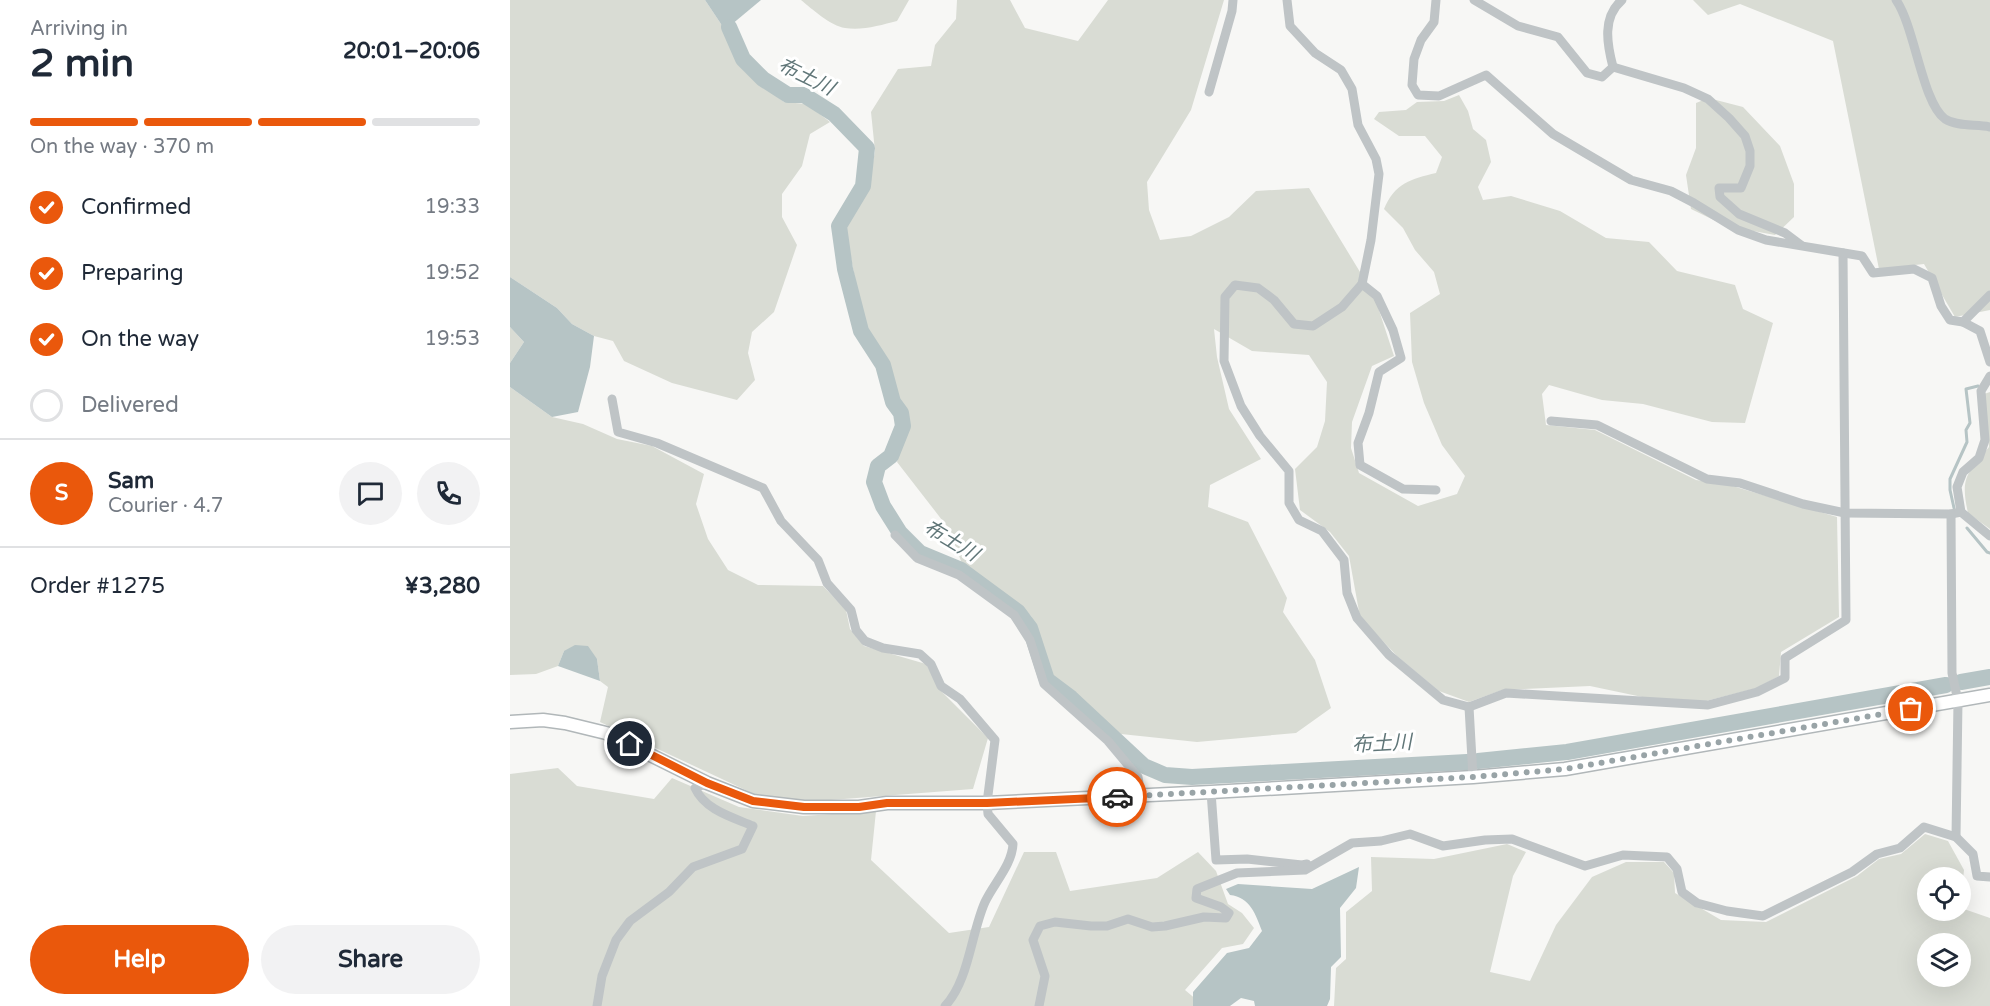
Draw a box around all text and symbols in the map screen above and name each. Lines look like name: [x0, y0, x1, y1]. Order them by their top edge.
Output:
text: Arriving in: [30, 17, 128, 41]
text: 20:01–20:06: [343, 38, 480, 64]
text: 2 min: [30, 40, 134, 87]
water label: 布土川: [774, 53, 840, 102]
text: On the way · 370 m: [30, 135, 214, 159]
icon: check: [30, 191, 63, 224]
text: Confirmed: [81, 194, 191, 220]
text: 19:33: [425, 195, 480, 219]
icon: check: [30, 257, 63, 290]
text: Preparing: [81, 260, 184, 286]
text: 19:52: [425, 261, 480, 285]
icon: check: [30, 323, 63, 356]
text: On the way: [81, 326, 199, 352]
text: 19:53: [425, 327, 480, 351]
text: Delivered: [81, 392, 179, 418]
button: chat: [339, 462, 402, 525]
button: phone: [417, 462, 480, 525]
text: Sam: [108, 468, 154, 494]
text: S: [55, 480, 68, 506]
text: Courier · 4.7: [108, 494, 223, 518]
water label: 布土川: [919, 515, 985, 568]
text: Order #1275: [30, 573, 165, 599]
text: ¥3,280: [405, 573, 480, 599]
pin: [1885, 683, 1936, 734]
icon: bag: [1894, 692, 1927, 725]
pin: [604, 718, 655, 769]
icon: home: [613, 727, 646, 760]
water label: 布土川: [1351, 730, 1415, 758]
courier: [1087, 767, 1147, 827]
icon: car: [1101, 781, 1134, 814]
map controls: [1917, 867, 1971, 987]
button: locate: [1917, 867, 1971, 921]
button: Help: [30, 925, 249, 994]
button: Share: [261, 925, 480, 994]
button: layers: [1917, 933, 1971, 987]

